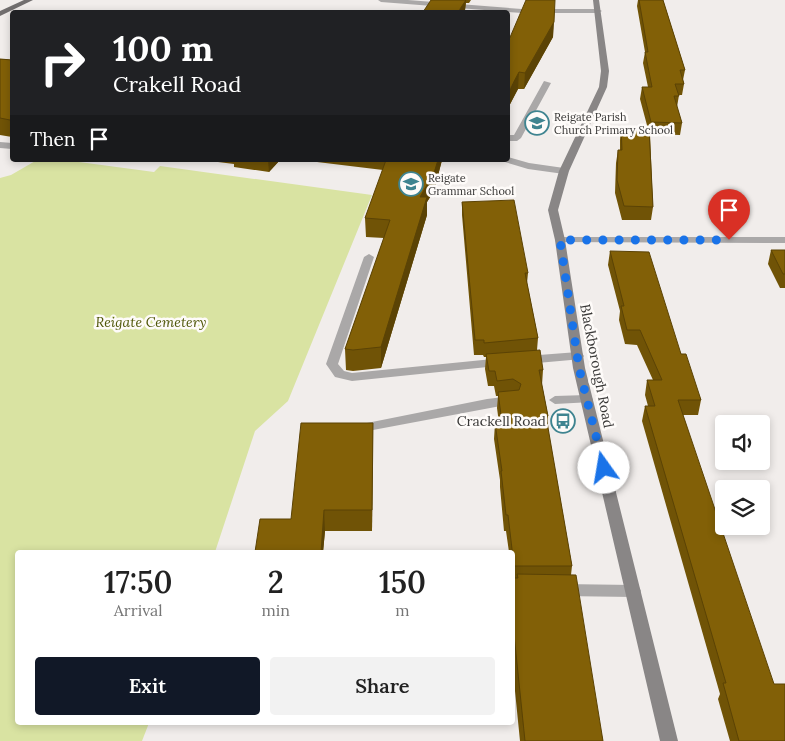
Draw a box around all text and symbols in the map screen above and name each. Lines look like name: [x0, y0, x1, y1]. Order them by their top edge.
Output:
text: 100 m: [113, 26, 213, 71]
icon: right: [30, 30, 95, 95]
text: Crakell Road: [113, 70, 241, 98]
school or university icon: Reigate Parish Church Primary School: [524, 110, 550, 136]
place label: Reigate Parish Church Primary School: [554, 110, 673, 137]
icon: arrive: [85, 125, 113, 153]
text: Then: [30, 127, 75, 151]
school or university icon: Reigate Grammar School: [398, 171, 424, 197]
place label: Reigate Grammar School: [428, 171, 514, 198]
pin: [708, 189, 750, 240]
icon: arrive: [715, 196, 743, 224]
street label: Blackborough Road: [576, 302, 618, 430]
park label: Reigate Cemetery: [95, 313, 207, 331]
bus stop icon: Crackell Road: [550, 408, 576, 434]
place label: Crackell Road: [457, 412, 546, 430]
map controls: [715, 415, 770, 535]
button: sound: [715, 415, 770, 470]
position arrow: [577, 441, 629, 493]
button: layers: [715, 480, 770, 535]
text: 17:50: [104, 563, 172, 601]
text: 2: [268, 563, 284, 601]
text: 150: [379, 563, 426, 601]
text: Arrival: [114, 600, 163, 620]
text: min: [261, 600, 290, 620]
text: m: [395, 600, 410, 620]
button: Exit: [35, 657, 260, 715]
button: Share: [270, 657, 495, 715]

